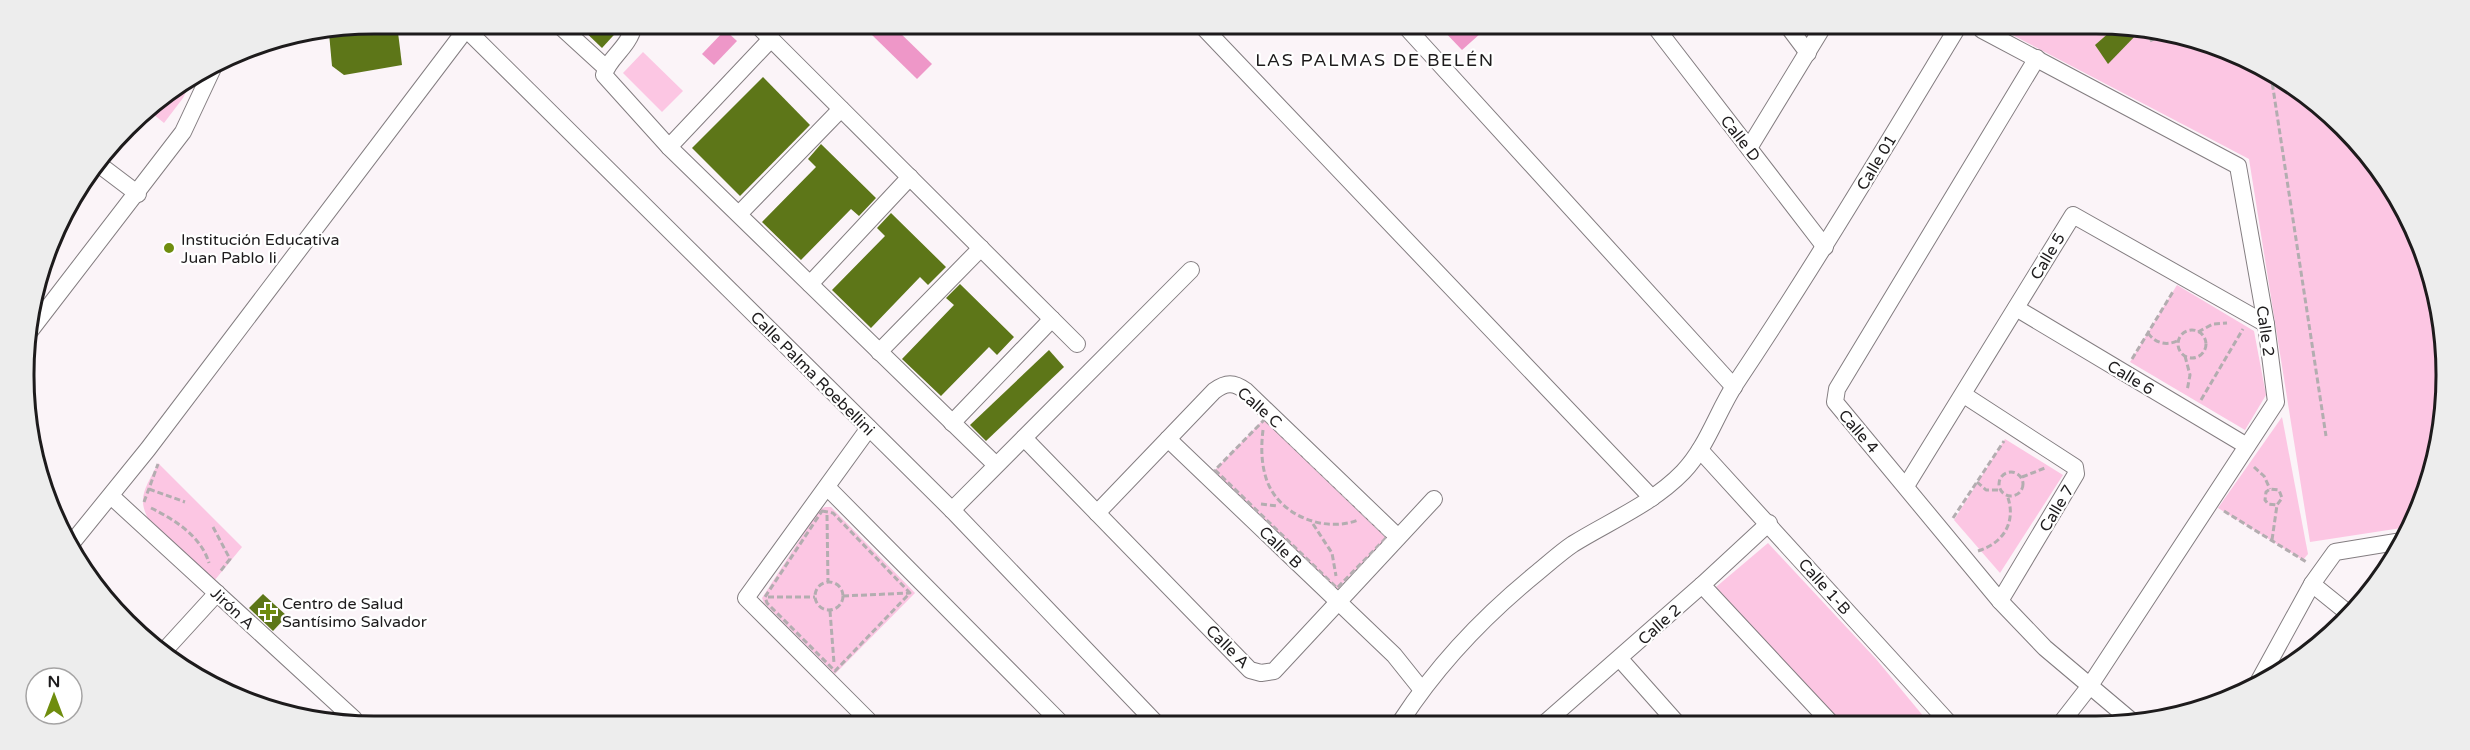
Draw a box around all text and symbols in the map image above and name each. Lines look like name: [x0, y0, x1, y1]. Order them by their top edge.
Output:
district label: LAS PALMAS DE BELÉN: [1255, 49, 1495, 71]
street label: Calle D: [1716, 111, 1765, 166]
street label: Calle 01: [1852, 131, 1901, 194]
street label: Calle 5: [2026, 229, 2070, 284]
place label: Institución Educativa Juan Pablo Ii: [181, 230, 339, 268]
marker: Institución Educativa Juan Pablo Ii: [162, 241, 176, 255]
street label: Calle 2: [2252, 304, 2278, 358]
street label: Calle Palma Roebellini: [746, 307, 879, 440]
street label: Calle 6: [2103, 356, 2158, 400]
street label: Calle C: [1233, 383, 1286, 432]
street label: Calle 4: [1834, 406, 1883, 458]
street label: Calle 7: [2035, 481, 2079, 536]
street label: Calle B: [1255, 522, 1306, 573]
street label: Calle 1-B: [1794, 554, 1855, 619]
street label: Jirón A: [206, 583, 259, 634]
place label: Centro de Salud Santísimo Salvador: [282, 594, 428, 632]
street label: Calle 2: [1634, 600, 1685, 649]
marker: Centro de Salud Santísimo Salvador: [259, 603, 277, 621]
street label: Calle A: [1201, 621, 1253, 673]
north arrow: [24, 666, 84, 726]
text: N: [48, 672, 60, 692]

